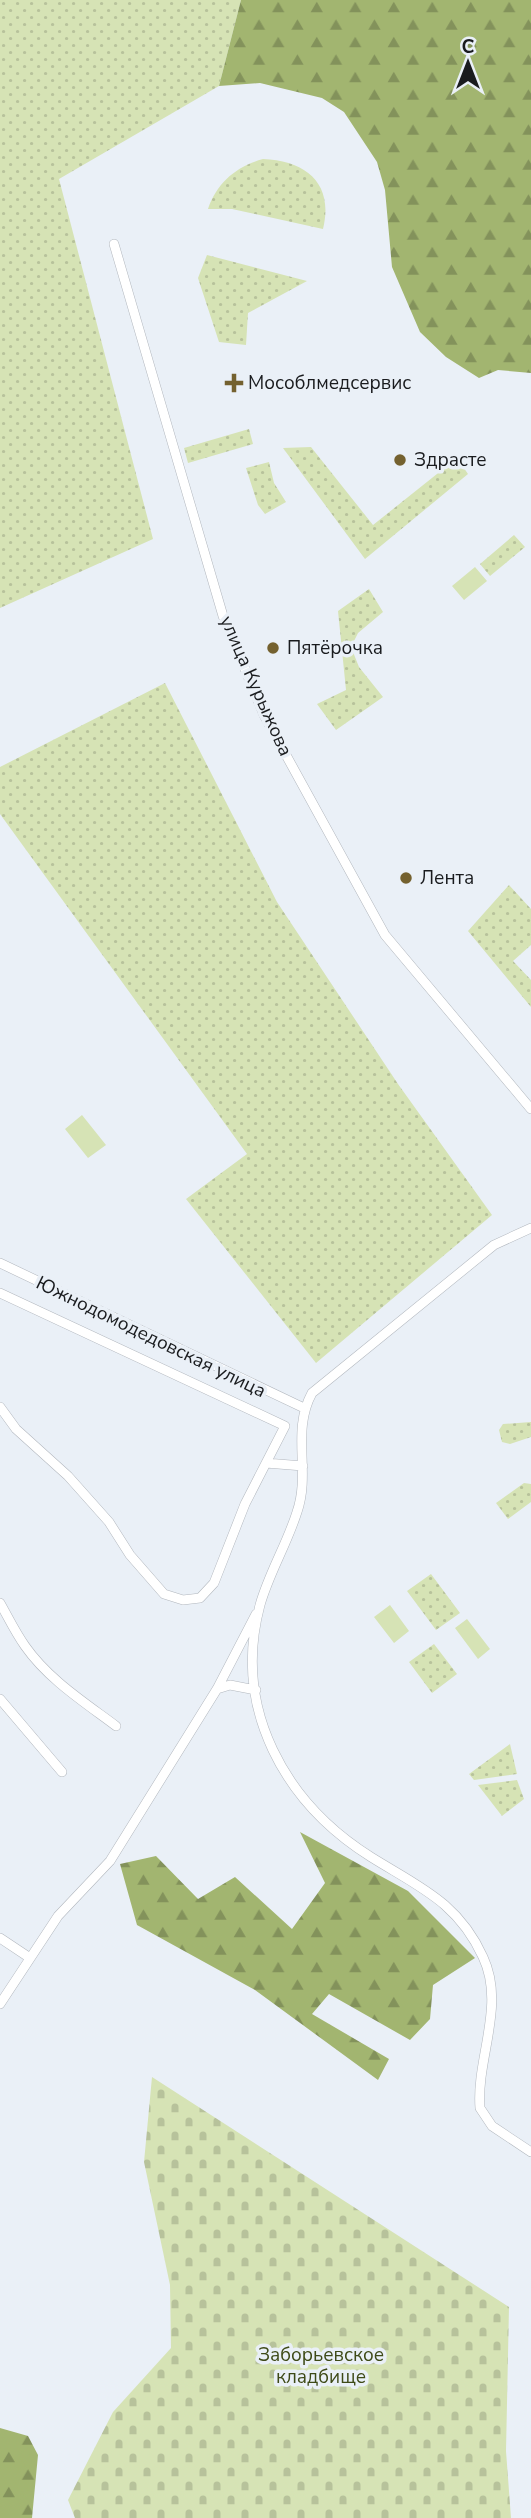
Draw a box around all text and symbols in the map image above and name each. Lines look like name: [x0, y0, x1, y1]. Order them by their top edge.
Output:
north arrow: [433, 28, 503, 98]
text: С: [462, 34, 475, 60]
place label: Мособлмедсервис: [248, 370, 411, 396]
marker: Мособлмедсервис: [226, 375, 242, 391]
place label: Здрасте: [414, 447, 487, 473]
marker: Здрасте: [392, 452, 408, 468]
street label: улица Курыжова: [213, 612, 299, 760]
place label: Пятёрочка: [287, 635, 383, 661]
marker: Пятёрочка: [265, 640, 281, 656]
place label: Лента: [420, 865, 474, 891]
marker: Лента: [398, 870, 414, 886]
street label: Южнодомодедовская улица: [32, 1270, 270, 1404]
park label: Заборьевское кладбище: [258, 2342, 384, 2390]

